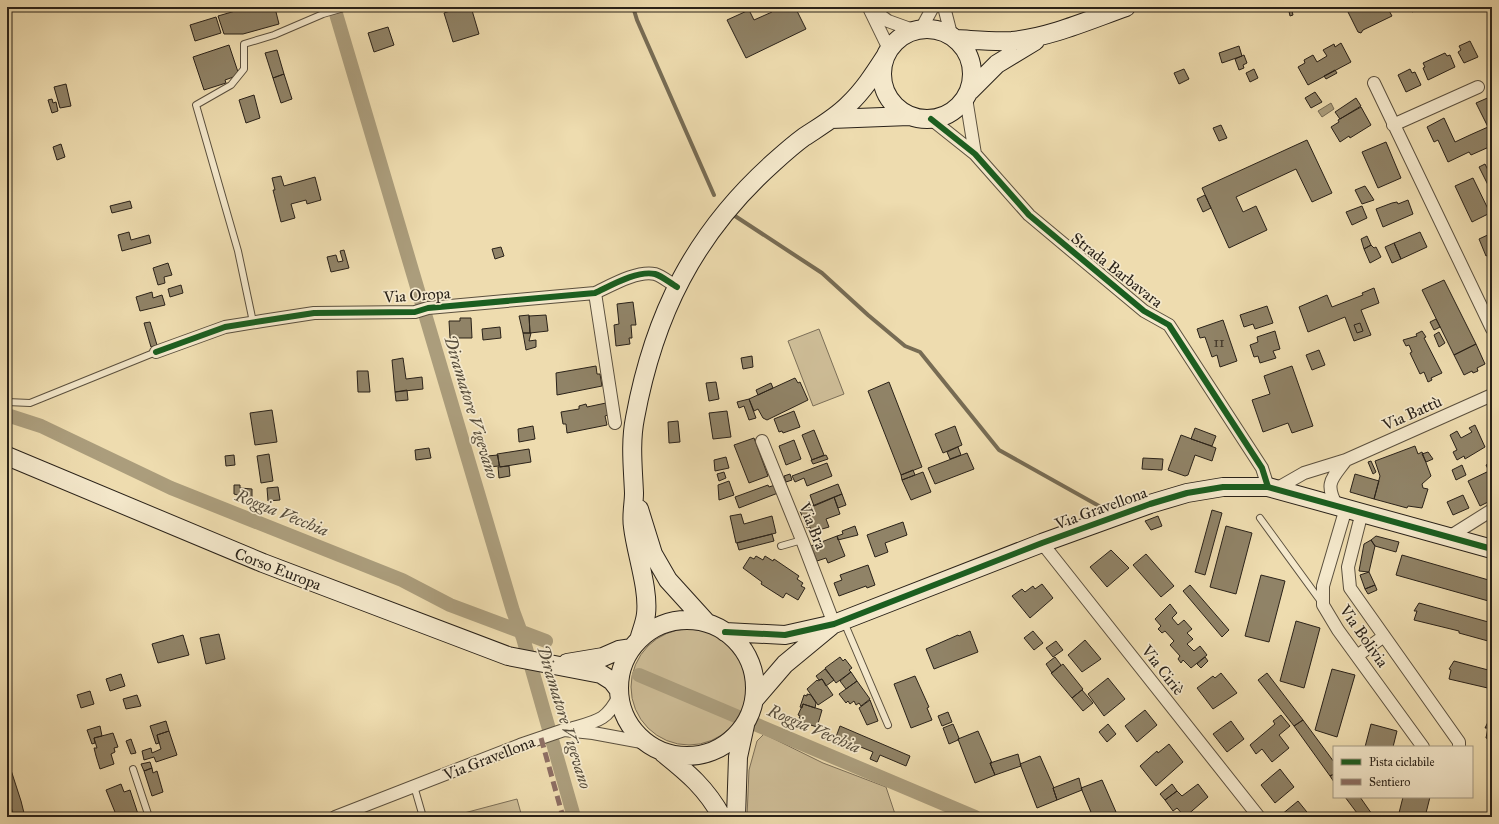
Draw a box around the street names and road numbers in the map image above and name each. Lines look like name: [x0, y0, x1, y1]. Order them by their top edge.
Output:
street label: Strada Barbavara: [1068, 228, 1167, 312]
street label: Via Oropa: [382, 283, 451, 307]
street label: Via Battù: [1378, 391, 1445, 435]
street label: Via Gravellona: [1052, 483, 1150, 534]
street label: Via Bra: [795, 499, 831, 552]
street label: Corso Europa: [232, 544, 324, 594]
street label: Via Bolivia: [1335, 600, 1393, 671]
street label: Via Ciriè: [1137, 641, 1189, 699]
street label: Via Gravellona: [440, 732, 538, 784]

